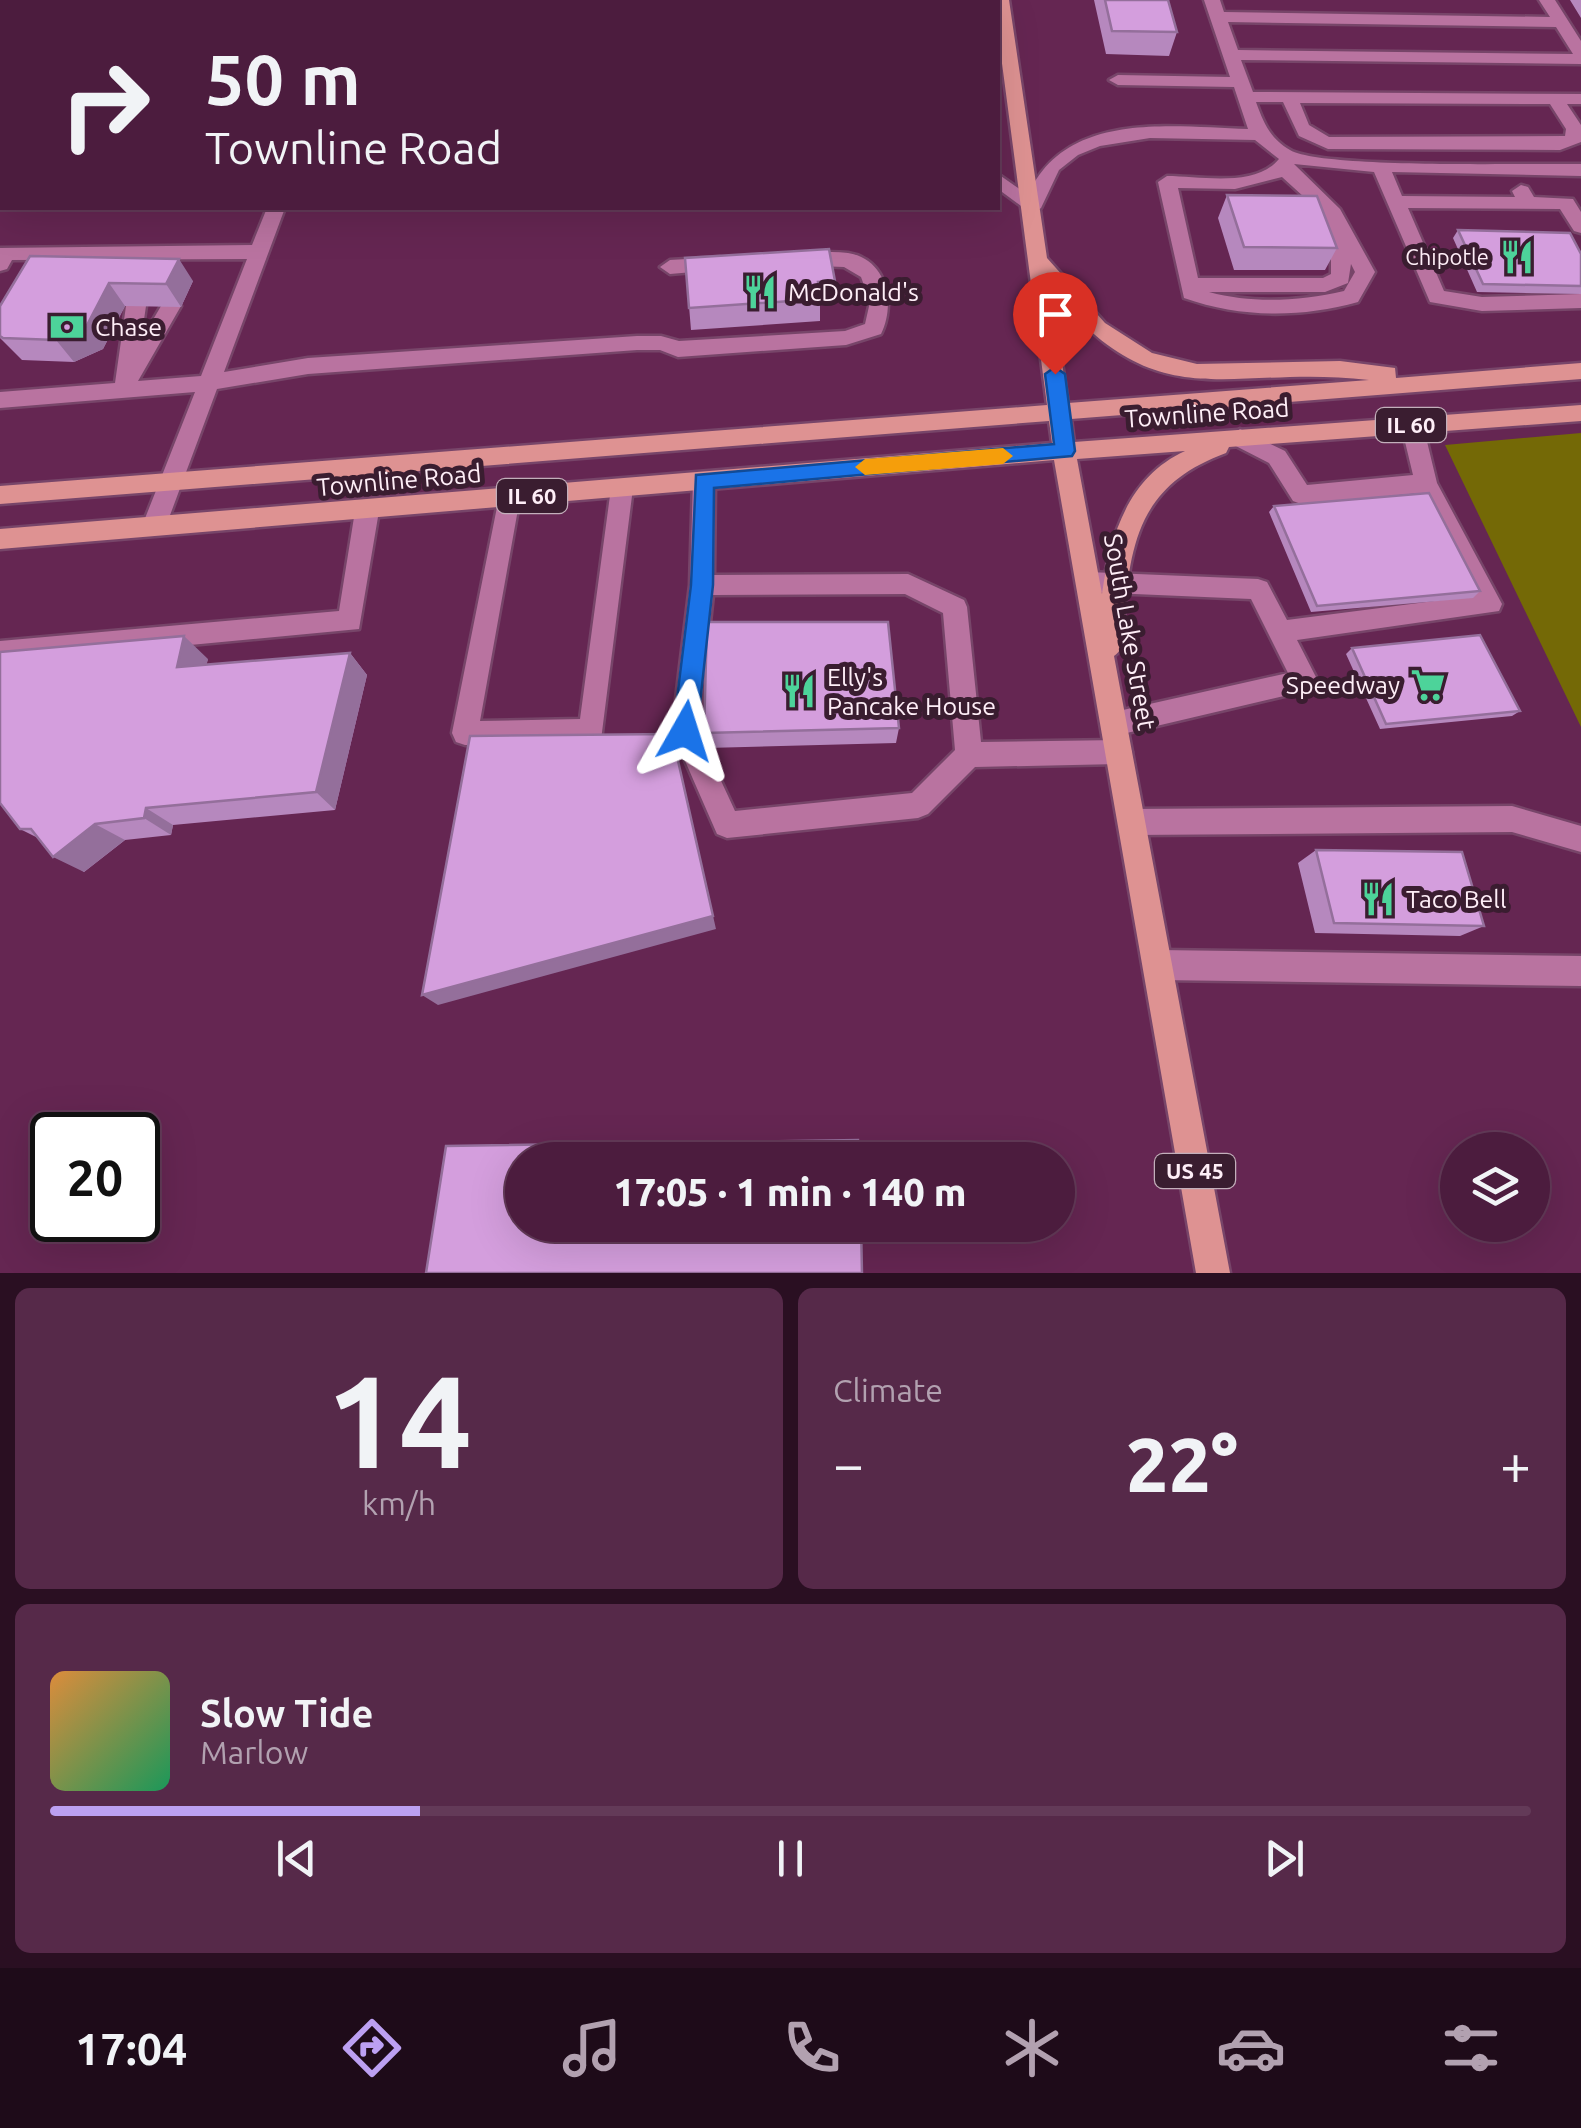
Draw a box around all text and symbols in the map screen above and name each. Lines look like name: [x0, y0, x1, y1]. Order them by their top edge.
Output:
icon: right: [40, 40, 170, 170]
text: 50 m: [205, 40, 361, 118]
text: Townline Road: [205, 122, 502, 173]
restaurant icon: Chipotle: [1498, 238, 1536, 276]
place label: Chipotle: [1405, 244, 1489, 269]
pin: [1013, 272, 1098, 375]
restaurant icon: McDonald's: [741, 273, 779, 311]
place label: McDonald's: [788, 278, 919, 306]
icon: arrive: [1028, 287, 1083, 342]
bank icon: Chase: [48, 308, 86, 346]
place label: Chase: [95, 313, 162, 341]
street label: Townline Road: [1124, 393, 1290, 433]
road number: IL 60: [1376, 408, 1446, 442]
street label: Townline Road: [316, 459, 482, 501]
road number: IL 60: [497, 479, 567, 513]
street label: South Lake Street: [1099, 532, 1161, 733]
place label: Elly's Pancake House: [827, 663, 996, 720]
supermarket icon: Speedway: [1409, 666, 1447, 704]
place label: Speedway: [1286, 671, 1400, 699]
restaurant icon: Elly's Pancake House: [780, 672, 818, 710]
position arrow: [633, 679, 737, 783]
restaurant icon: Taco Bell: [1359, 880, 1397, 918]
place label: Taco Bell: [1406, 885, 1506, 913]
speed limit sign: 20: [30, 1112, 160, 1242]
map controls: [1440, 1132, 1550, 1242]
button: layers: [1440, 1132, 1550, 1242]
road number: US 45: [1155, 1154, 1235, 1188]
text: 17:05 · 1 min · 140 m: [613, 1171, 967, 1213]
text: 14: [326, 1347, 472, 1493]
text: Climate: [833, 1372, 943, 1408]
text: 22°: [1126, 1422, 1238, 1506]
text: −: [833, 1433, 864, 1494]
text: +: [1500, 1433, 1531, 1494]
text: km/h: [362, 1485, 436, 1521]
text: Slow Tide: [200, 1692, 373, 1734]
text: Marlow: [200, 1734, 308, 1770]
icon: previous: [269, 1831, 324, 1886]
icon: pause: [763, 1831, 818, 1886]
icon: next: [1257, 1831, 1312, 1886]
icon: directions: [337, 2013, 407, 2083]
icon: music: [557, 2013, 627, 2083]
icon: phone: [777, 2013, 847, 2083]
icon: climate: [997, 2013, 1067, 2083]
icon: car: [1216, 2013, 1286, 2083]
icon: filters: [1436, 2013, 1506, 2083]
text: 17:04: [75, 2023, 187, 2074]

